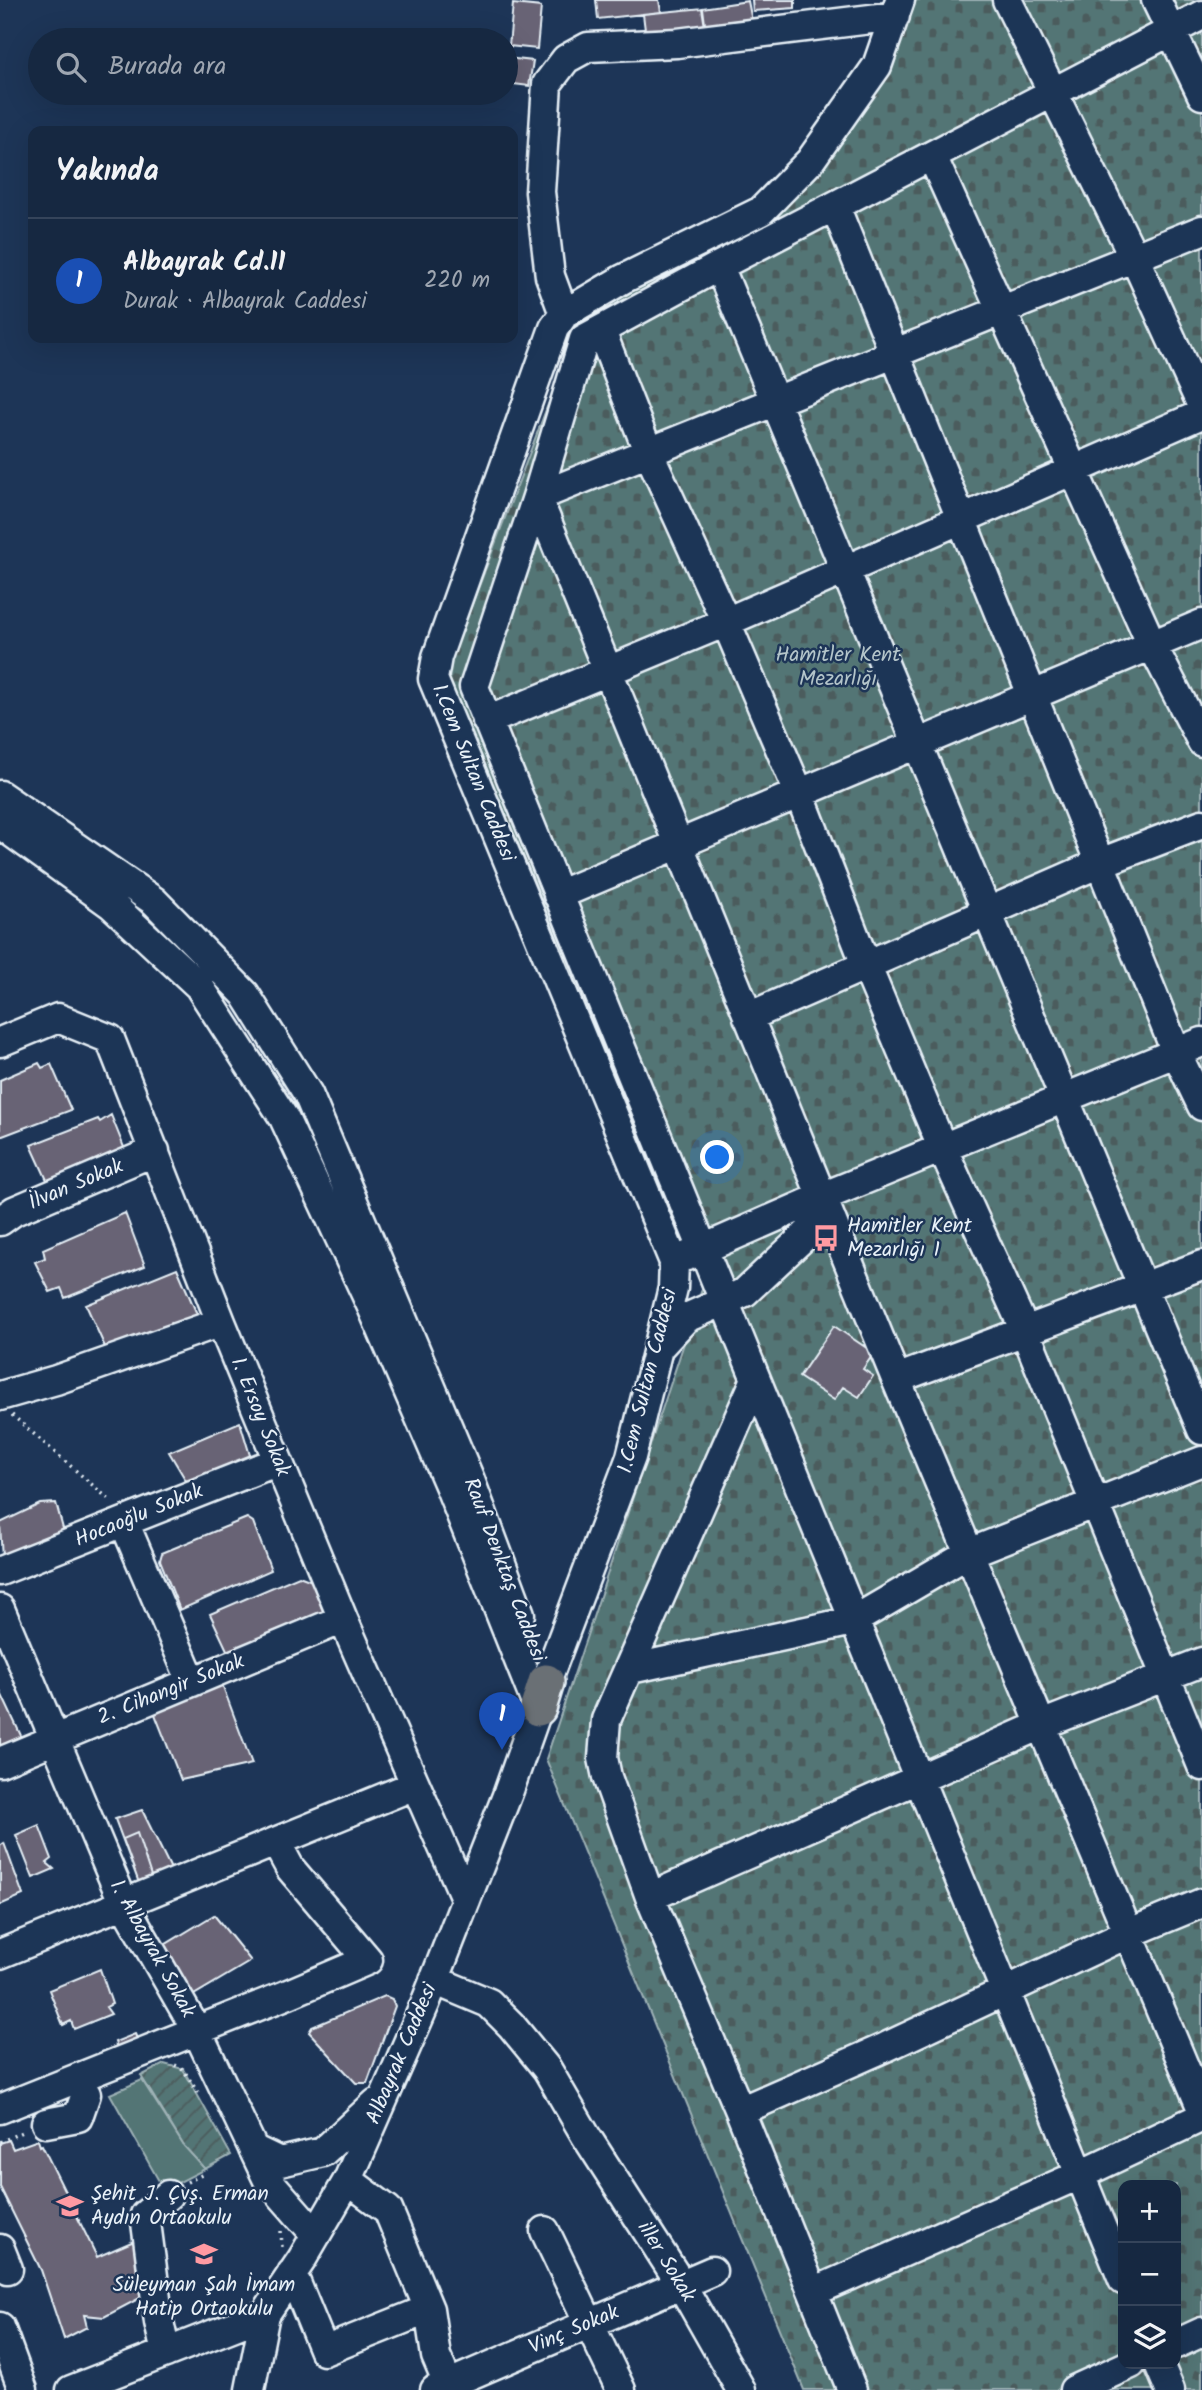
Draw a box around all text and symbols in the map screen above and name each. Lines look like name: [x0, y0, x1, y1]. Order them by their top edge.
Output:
search box: [28, 28, 518, 105]
text: Burada ara: [108, 46, 226, 88]
icon: search: [52, 48, 90, 86]
text: Yakında: [56, 148, 159, 196]
text: Albayrak Cd.11: [123, 242, 285, 284]
text: 1: [76, 263, 82, 299]
text: 220 m: [424, 263, 490, 299]
text: Durak · Albayrak Caddesi: [123, 284, 367, 320]
park label: Hamitler Kent Mezarlığı: [776, 639, 901, 696]
street label: 1.Cem Sultan Caddesi: [422, 679, 524, 868]
your location: [700, 1140, 734, 1174]
street label: İlvan Sokak: [23, 1150, 129, 1220]
place label: Hamitler Kent Mezarlığı 1: [847, 1210, 973, 1267]
bus stop icon: Hamitler Kent Mezarlığı 1: [811, 1223, 841, 1253]
street label: 1.Cem Sultan Caddesi: [609, 1284, 687, 1477]
street label: 1. Ersoy Sokak: [221, 1352, 299, 1482]
street label: Rauf Denktaş Caddesi: [454, 1473, 555, 1668]
street label: Hocaoğlu Sokak: [70, 1475, 208, 1557]
street label: 2. Cihangir Sokak: [92, 1645, 250, 1735]
pin: 1: [479, 1692, 525, 1750]
street label: 1. Albayrak Sokak: [100, 1874, 204, 2024]
street label: Albayrak Caddesi: [357, 1977, 447, 2130]
place label: Şehit J. Çvş. Erman Aydın Ortaokulu: [91, 2178, 269, 2235]
map controls: [1118, 2180, 1181, 2369]
button: +: [1118, 2180, 1181, 2243]
school or university icon: Şehit J. Çvş. Erman Aydın Ortaokulu: [55, 2191, 85, 2221]
street label: iller Sokak: [628, 2215, 704, 2309]
school or university icon: Süleyman Şah İmam Hatip Ortaokulu: [189, 2239, 219, 2269]
button: −: [1118, 2243, 1181, 2306]
place label: Süleyman Şah İmam Hatip Ortaokulu: [113, 2269, 295, 2326]
street label: Vinç Sokak: [524, 2296, 624, 2364]
button: layers: [1118, 2306, 1181, 2369]

